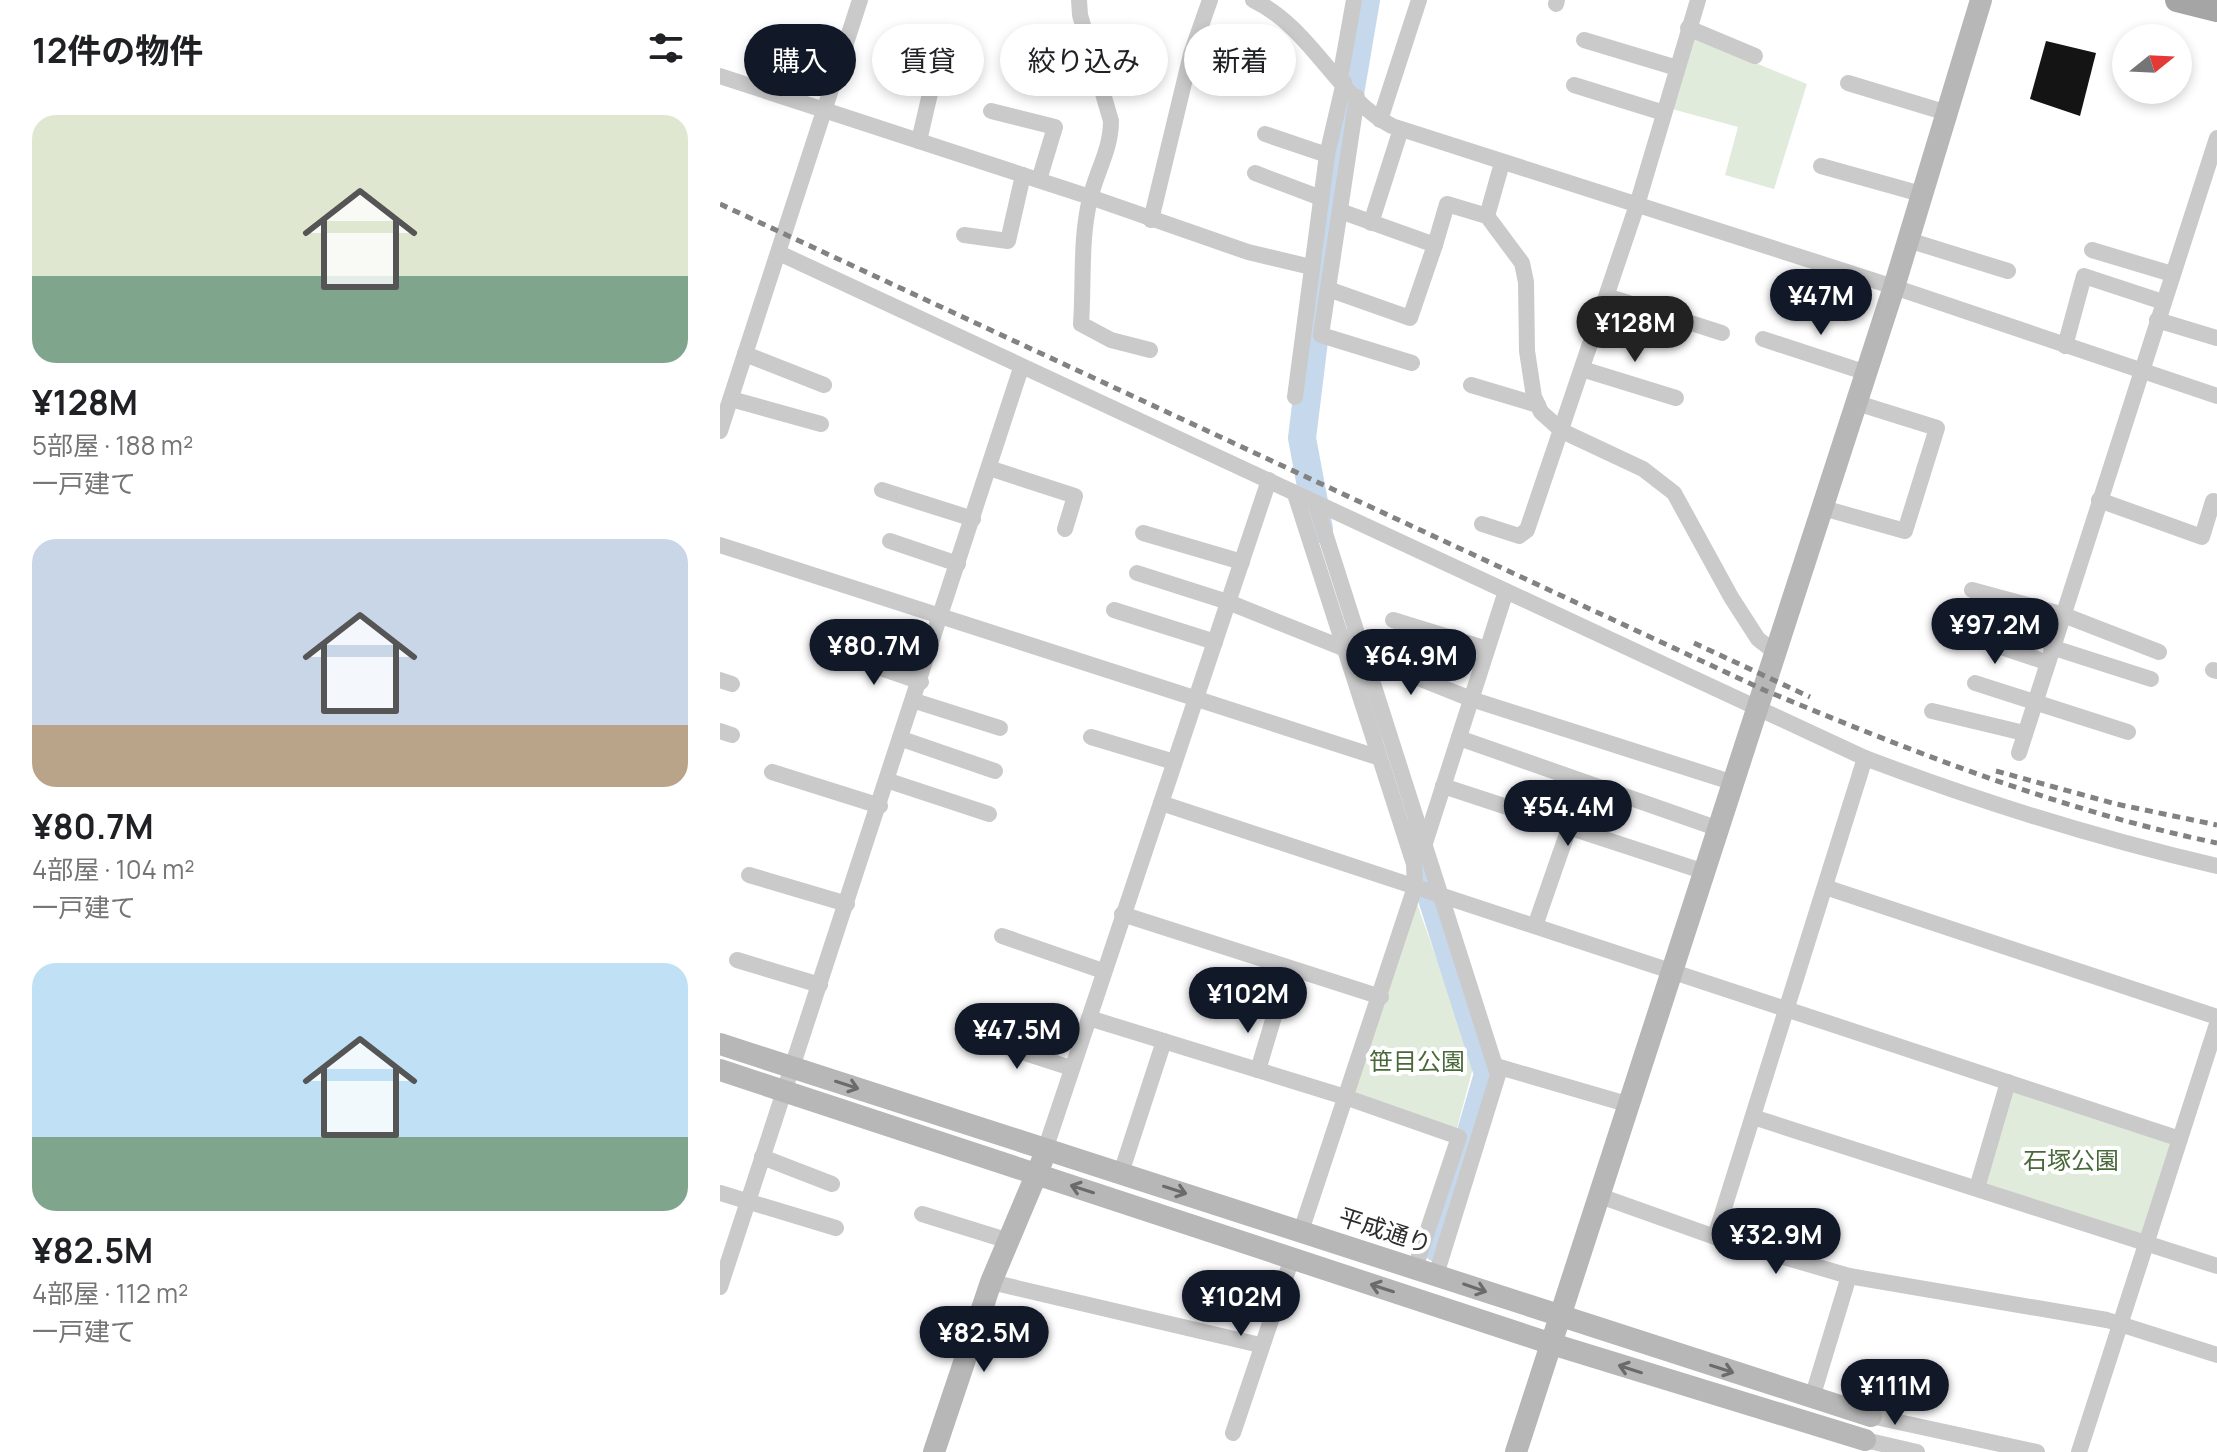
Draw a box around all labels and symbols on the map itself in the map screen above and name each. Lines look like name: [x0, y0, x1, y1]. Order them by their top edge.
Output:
north arrow: [2112, 24, 2192, 104]
pin: ¥47M: [1774, 269, 1868, 337]
pin: ¥128M: [1579, 296, 1691, 364]
pin: ¥97.2M: [1930, 598, 2060, 666]
pin: ¥80.7M: [809, 619, 939, 687]
pin: ¥64.9M: [1346, 629, 1476, 697]
pin: ¥54.4M: [1503, 780, 1633, 848]
pin: ¥102M: [1192, 967, 1304, 1035]
pin: ¥47.5M: [952, 1003, 1082, 1071]
park label: 笹目公園: [1369, 1044, 1465, 1077]
one-way arrow: [835, 1079, 860, 1094]
park label: 石塚公園: [2023, 1143, 2119, 1176]
one-way arrow: [1070, 1181, 1095, 1196]
one-way arrow: [1162, 1184, 1187, 1198]
street label: 平成通り: [1335, 1199, 1436, 1260]
pin: ¥32.9M: [1711, 1208, 1841, 1276]
pin: ¥102M: [1185, 1270, 1297, 1338]
one-way arrow: [1370, 1280, 1395, 1295]
one-way arrow: [1463, 1282, 1488, 1297]
pin: ¥82.5M: [919, 1306, 1049, 1374]
pin: ¥111M: [1839, 1359, 1951, 1427]
one-way arrow: [1617, 1360, 1642, 1375]
one-way arrow: [1710, 1363, 1735, 1378]

